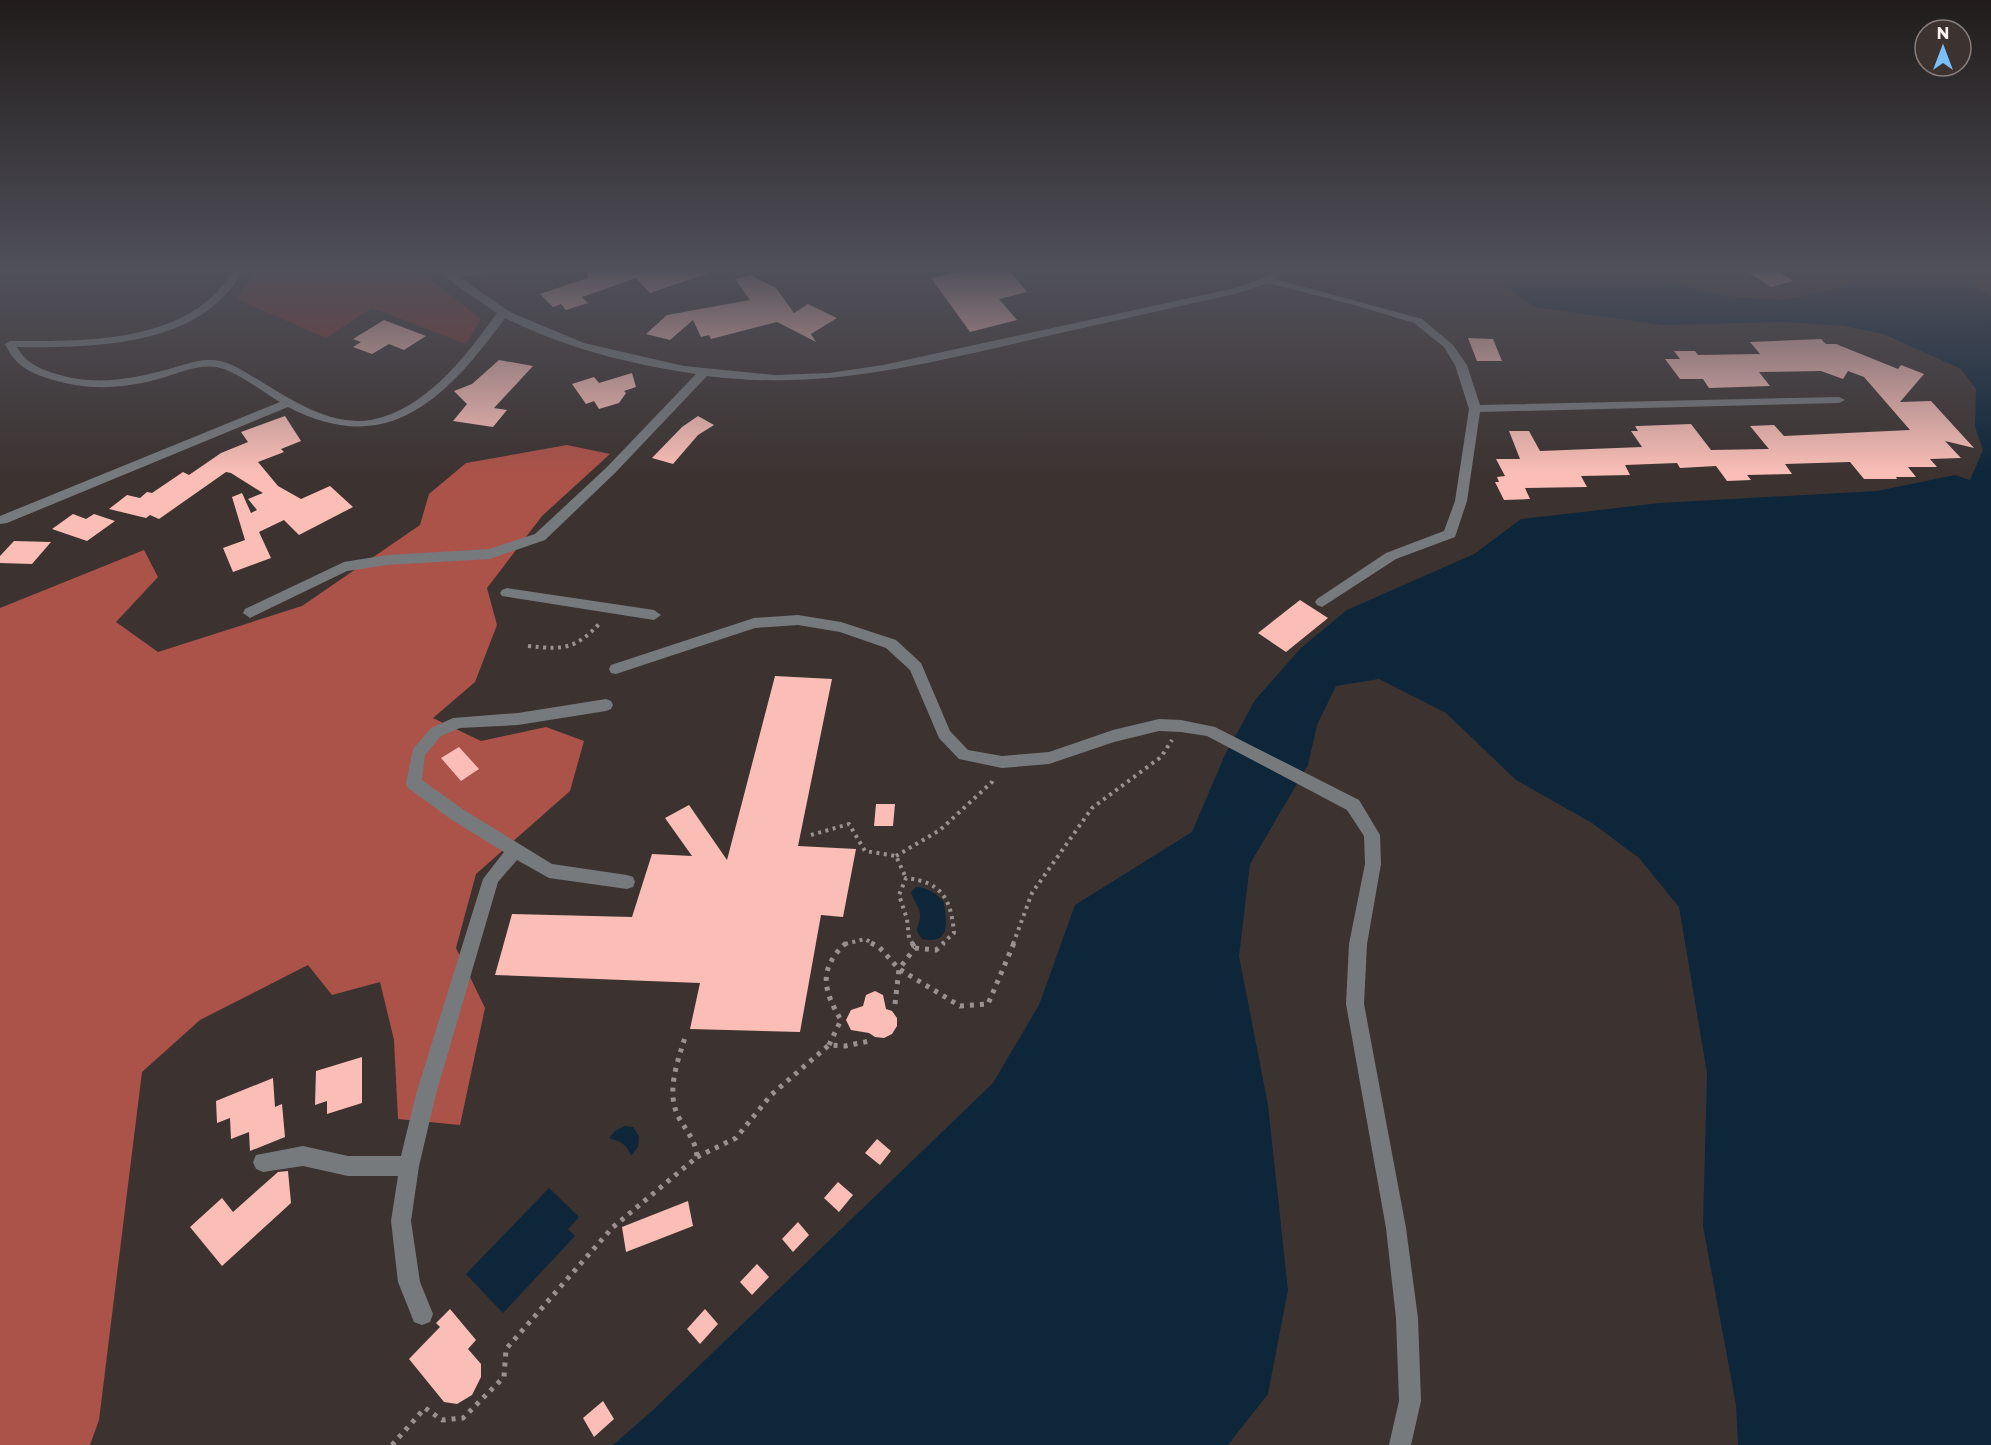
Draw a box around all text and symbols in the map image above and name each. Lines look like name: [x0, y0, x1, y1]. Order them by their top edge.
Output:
north arrow: [1913, 18, 1973, 78]
text: N: [1937, 24, 1949, 43]

